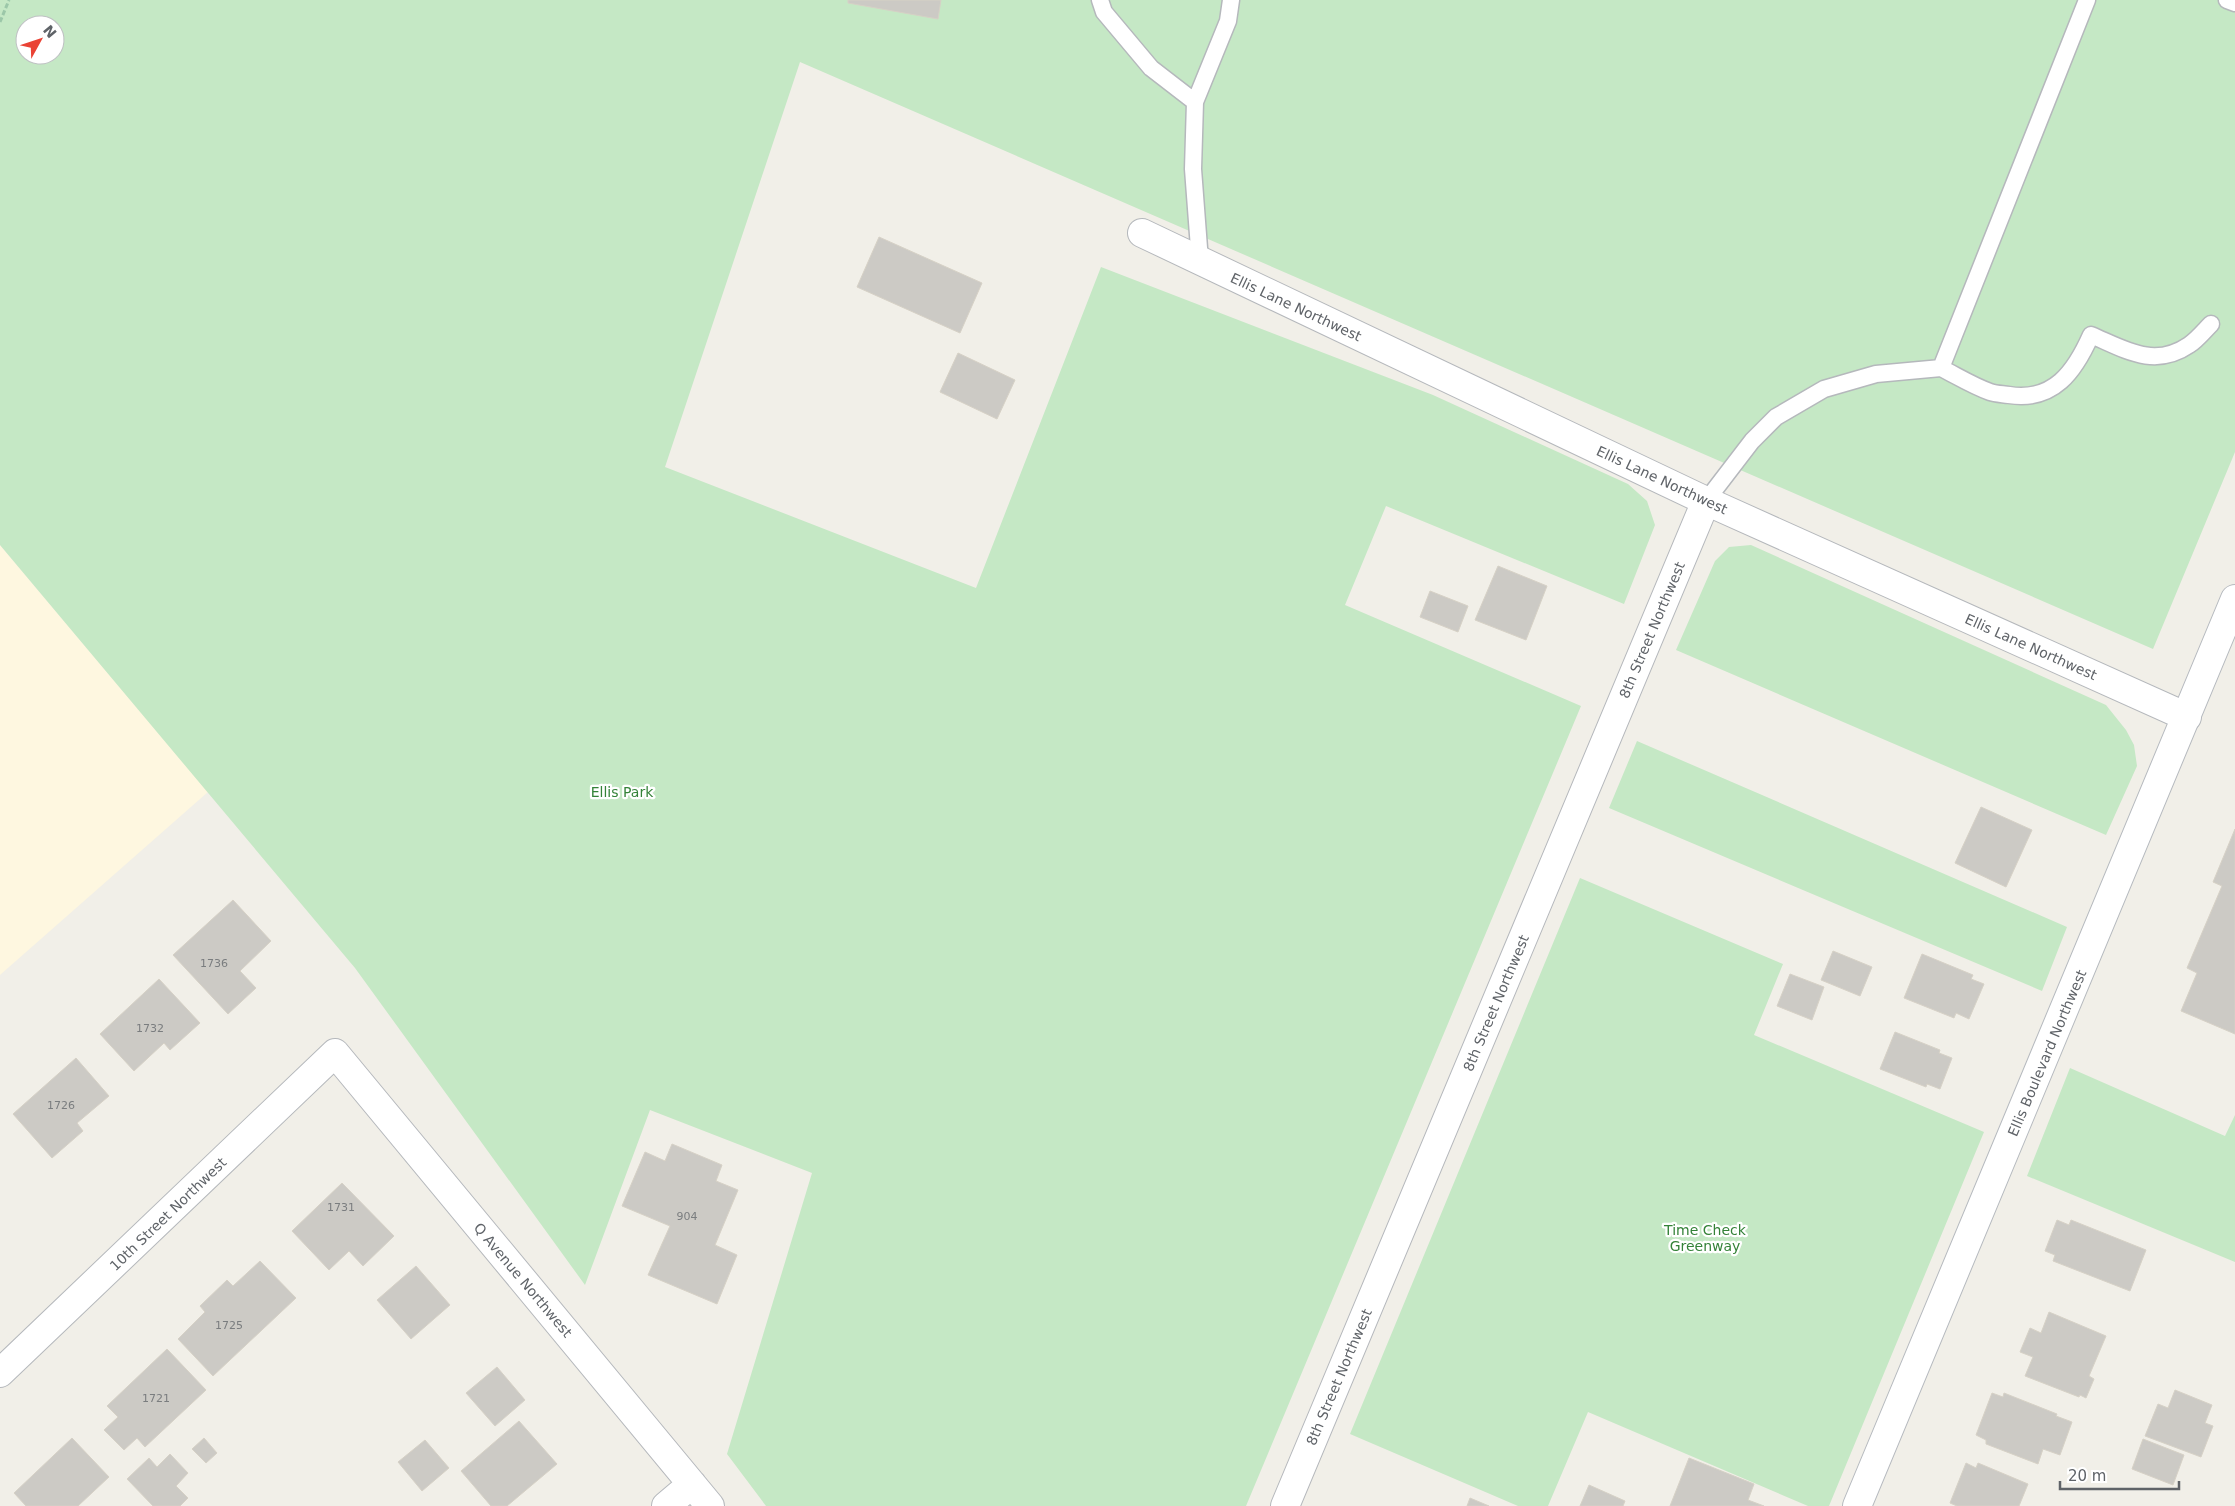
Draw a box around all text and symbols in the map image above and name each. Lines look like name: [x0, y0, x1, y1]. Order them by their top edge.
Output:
north arrow: [15, 15, 65, 65]
text: N: [40, 22, 60, 41]
street label: Ellis Lane Northwest: [1228, 270, 1364, 345]
street label: Ellis Lane Northwest: [1594, 443, 1730, 518]
street label: 8th Street Northwest: [1616, 559, 1688, 701]
street label: Ellis Lane Northwest: [1963, 611, 2100, 684]
park label: Ellis Park: [591, 784, 654, 800]
street label: 8th Street Northwest: [1460, 932, 1532, 1074]
house number: 1736: [200, 957, 228, 970]
street label: Ellis Boulevard Northwest: [2005, 967, 2090, 1139]
house number: 1732: [136, 1022, 164, 1035]
house number: 1726: [47, 1099, 75, 1112]
street label: 10th Street Northwest: [106, 1154, 230, 1274]
house number: 1731: [327, 1201, 355, 1214]
house number: 904: [677, 1210, 698, 1223]
street label: Q Avenue Northwest: [471, 1220, 576, 1341]
park label: Time Check Greenway: [1663, 1222, 1747, 1254]
street label: 8th Street Northwest: [1303, 1306, 1375, 1448]
house number: 1725: [215, 1319, 243, 1332]
house number: 1721: [142, 1392, 170, 1405]
scale bar: [2060, 1458, 2179, 1490]
text: 20 m: [2068, 1467, 2106, 1485]

